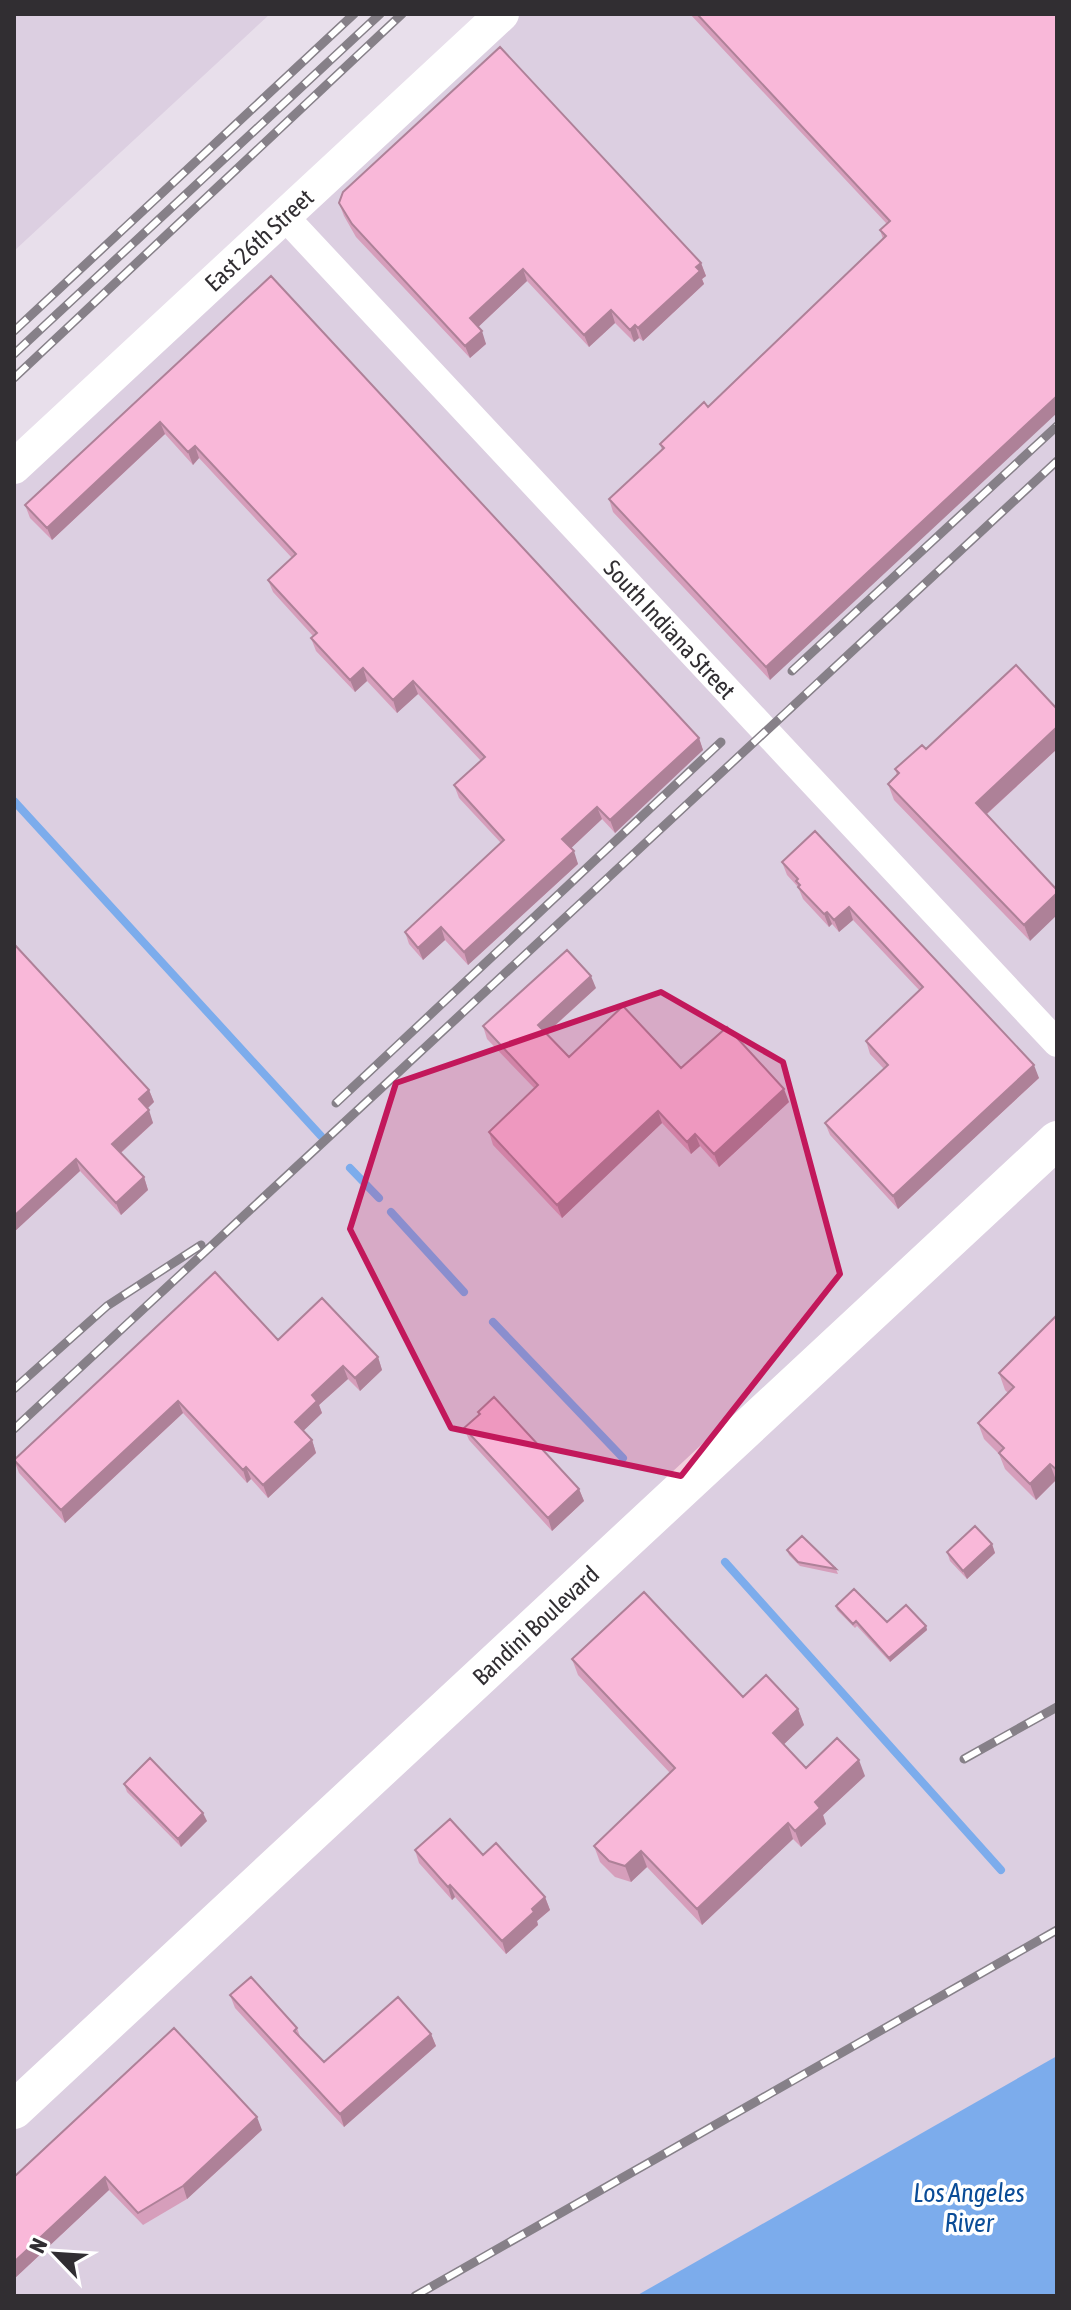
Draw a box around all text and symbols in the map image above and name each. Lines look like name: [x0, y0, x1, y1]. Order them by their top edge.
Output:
street label: East 26th Street: [199, 183, 318, 296]
street label: South Indiana Street: [599, 554, 741, 704]
street label: Bandini Boulevard: [467, 1560, 604, 1690]
water label: Los Angeles River: [913, 2178, 1025, 2238]
north arrow: [16, 2214, 96, 2294]
text: N: [23, 2234, 52, 2257]

